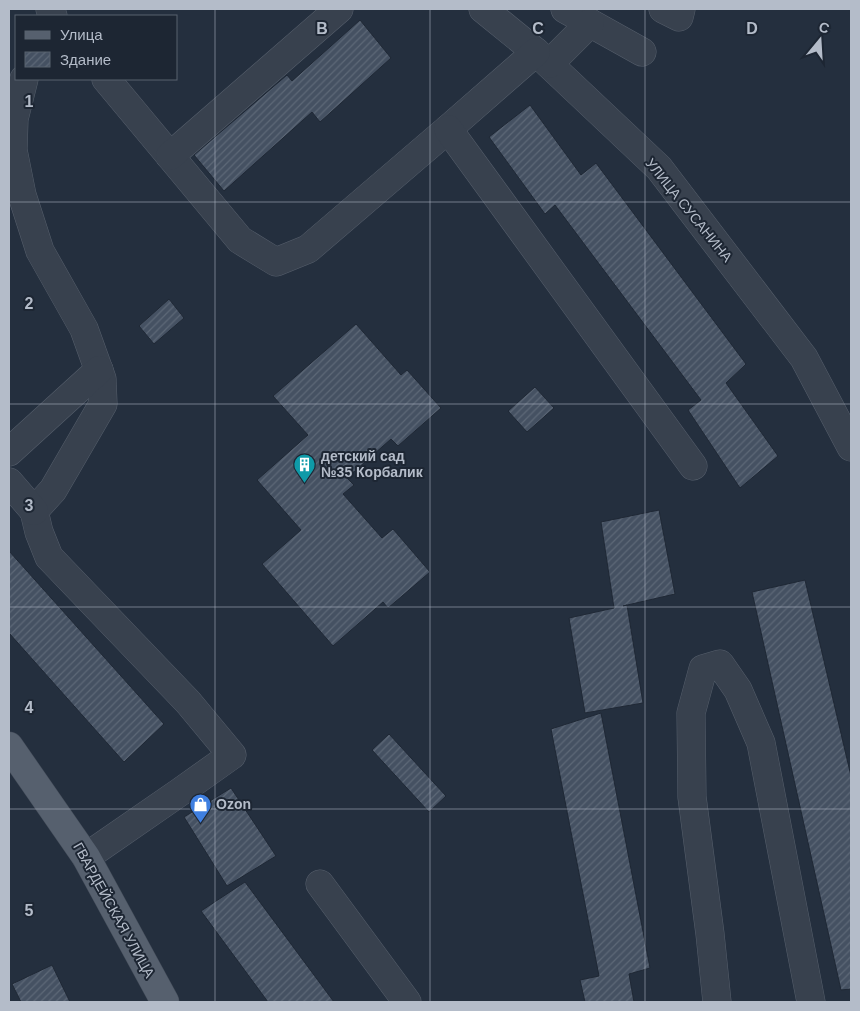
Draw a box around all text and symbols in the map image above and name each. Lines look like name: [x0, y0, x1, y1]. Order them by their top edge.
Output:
legend: [15, 15, 178, 80]
north arrow: [795, 15, 845, 65]
text: С: [817, 18, 831, 37]
text: B: [316, 20, 328, 37]
text: C: [532, 20, 544, 37]
text: D: [746, 20, 758, 37]
text: Улица: [60, 26, 103, 43]
text: Здание: [60, 51, 111, 68]
text: 1: [25, 93, 34, 110]
street label: УЛИЦА СУСАНИНА: [642, 155, 736, 265]
text: 2: [25, 295, 34, 312]
place label: детский сад №35 Корбалик: [321, 448, 424, 480]
building icon: детский сад №35 Корбалик: [293, 452, 317, 483]
text: 3: [25, 497, 34, 514]
text: 4: [25, 699, 34, 716]
shop icon: Ozon: [188, 792, 212, 823]
place label: Ozon: [216, 796, 251, 812]
street label: ГВАРДЕЙСКАЯ УЛИЦА: [70, 839, 159, 981]
text: 5: [25, 902, 34, 919]

